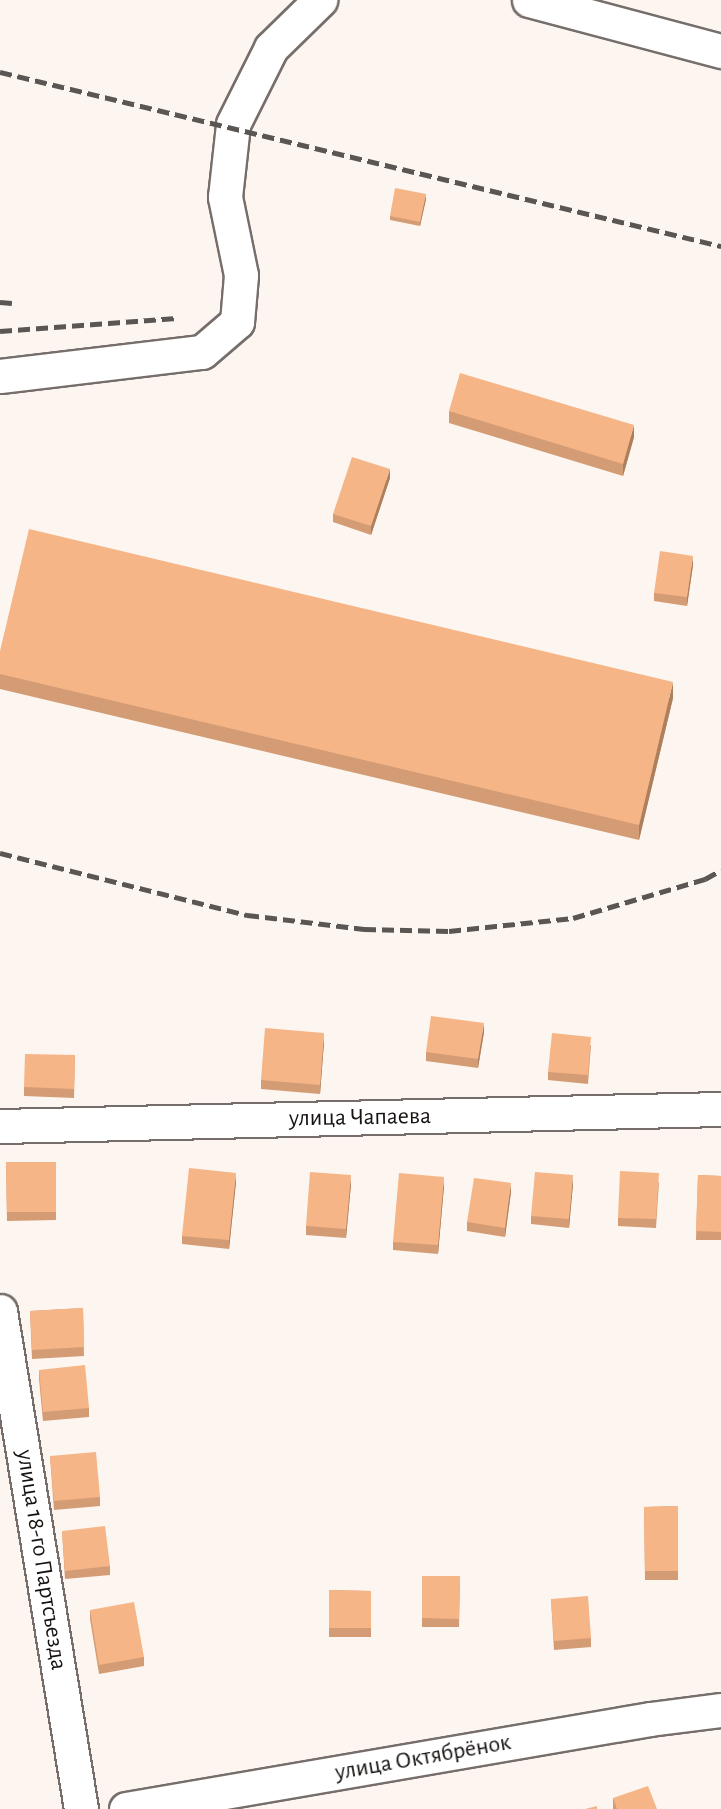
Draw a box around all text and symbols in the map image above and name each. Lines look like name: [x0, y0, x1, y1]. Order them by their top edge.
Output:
street label: улица Чапаева: [289, 1102, 431, 1134]
street label: улица 18-го Партсъезда: [9, 1448, 73, 1672]
street label: улица Октябрёнок: [333, 1728, 513, 1788]

